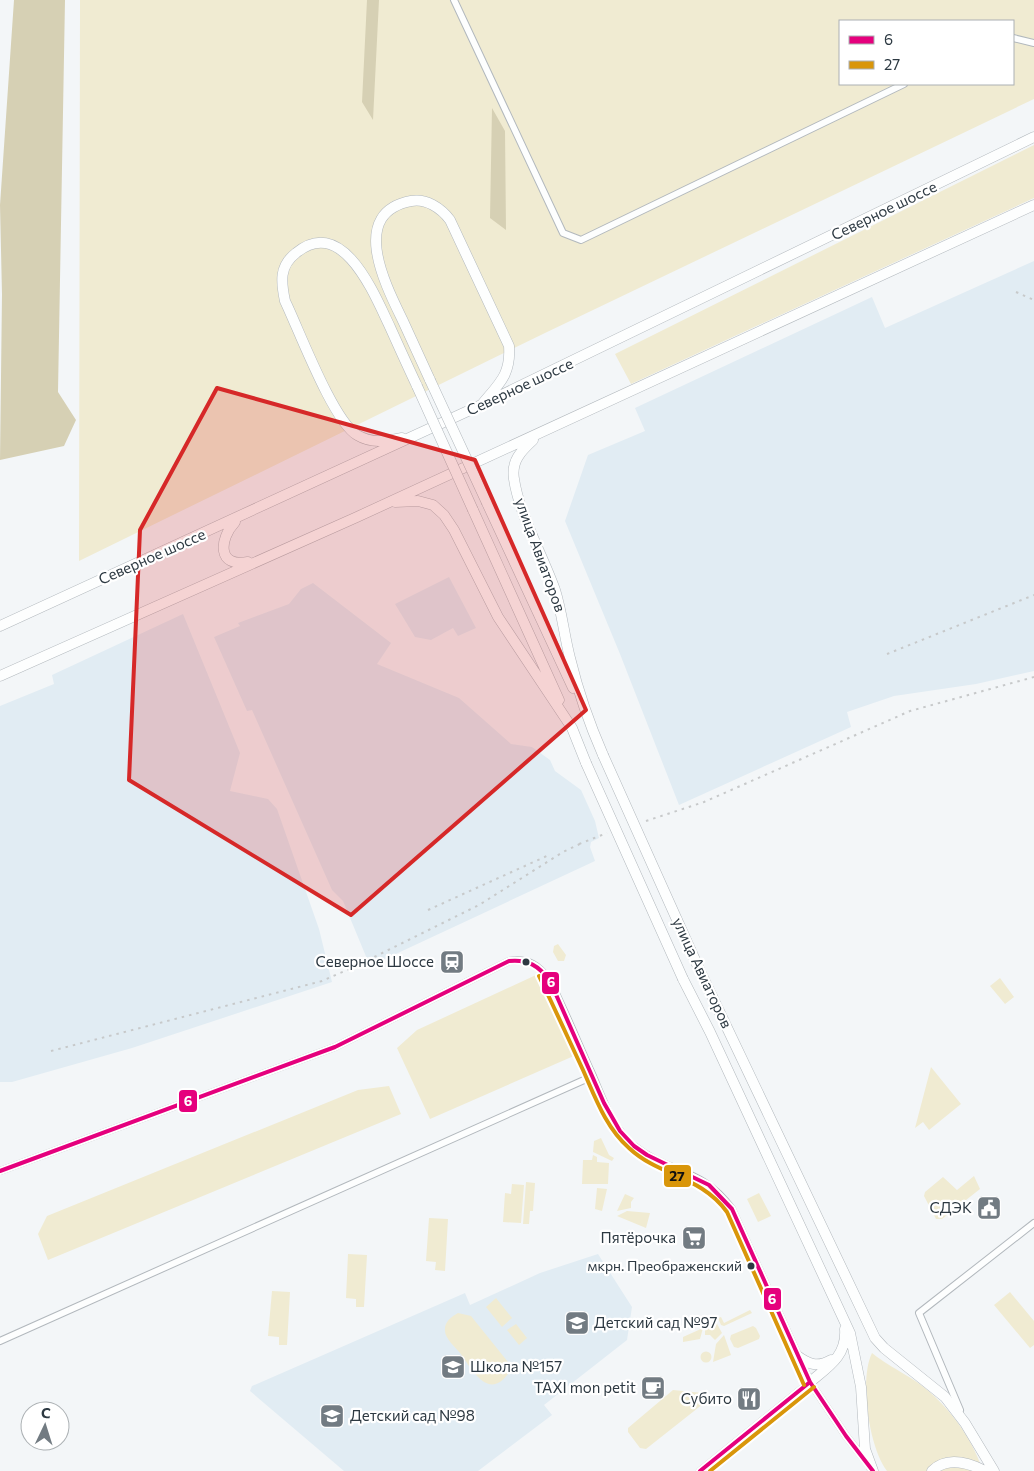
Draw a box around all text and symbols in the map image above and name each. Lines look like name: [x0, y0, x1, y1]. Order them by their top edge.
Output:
legend: [839, 20, 1014, 85]
text: 6: [884, 30, 893, 48]
text: 27: [884, 55, 900, 73]
street label: Северное шоссе: [828, 177, 939, 243]
street label: Северное шоссе: [464, 354, 576, 419]
street label: улица Авиаторов: [512, 495, 570, 614]
street label: Северное шоссе: [95, 524, 208, 588]
street label: улица Авиаторов: [669, 914, 736, 1031]
station icon: Северное Шоссе: [439, 949, 465, 975]
place label: Северное Шоссе: [316, 952, 434, 970]
unlabelled marker: [521, 957, 531, 967]
line badge: 6: [541, 971, 560, 995]
text: 6: [547, 973, 556, 990]
line badge: 6: [178, 1089, 198, 1113]
text: 6: [184, 1092, 193, 1109]
line badge: 27: [663, 1164, 692, 1188]
text: 27: [669, 1167, 685, 1184]
public building icon: СДЭК: [976, 1195, 1002, 1221]
place label: СДЭК: [930, 1198, 972, 1216]
supermarket icon: Пятёрочка: [681, 1225, 707, 1251]
place label: Пятёрочка: [601, 1228, 676, 1246]
place label: мкрн. Преображенский: [587, 1257, 742, 1274]
marker: мкрн. Преображенский: [746, 1261, 756, 1271]
line badge: 6: [763, 1287, 782, 1311]
text: 6: [768, 1290, 777, 1307]
school or university icon: Детский сад №97: [564, 1310, 590, 1336]
place label: Детский сад №97: [594, 1313, 718, 1331]
school or university icon: Школа №157: [440, 1354, 466, 1380]
place label: Школа №157: [470, 1357, 562, 1375]
cafe icon: TAXI mon petit: [640, 1375, 666, 1401]
place label: TAXI mon petit: [534, 1378, 636, 1396]
restaurant icon: Субито: [736, 1386, 762, 1412]
place label: Субито: [681, 1389, 732, 1407]
north arrow: [20, 1401, 70, 1451]
school or university icon: Детский сад №98: [319, 1403, 345, 1429]
text: С: [41, 1404, 51, 1421]
place label: Детский сад №98: [350, 1406, 475, 1424]

